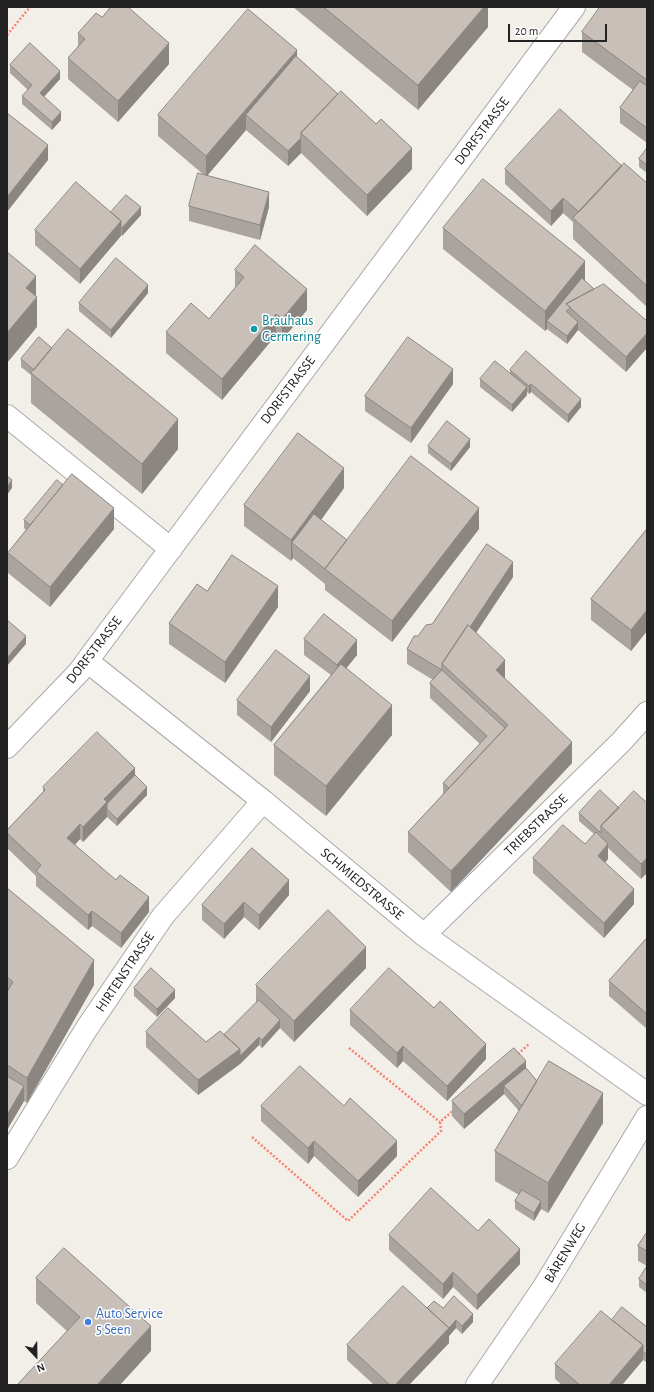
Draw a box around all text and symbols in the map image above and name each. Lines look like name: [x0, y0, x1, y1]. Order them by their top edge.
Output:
scale bar: [510, 16, 609, 42]
text: 20 m: [515, 25, 538, 37]
street label: DORFSTRASSE: [451, 94, 513, 168]
place label: Brauhaus Germering: [262, 313, 321, 346]
marker: Brauhaus Germering: [249, 324, 259, 334]
street label: DORFSTRASSE: [257, 353, 319, 427]
street label: DORFSTRASSE: [62, 613, 126, 687]
street label: TRIEBSTRASSE: [501, 791, 571, 859]
street label: SCHMIEDSTRASSE: [317, 844, 407, 924]
street label: HIRTENSTRASSE: [92, 929, 158, 1015]
street label: BÄRENWEG: [541, 1220, 589, 1286]
place label: Auto Service 5 Seen: [96, 1306, 163, 1338]
marker: Auto Service 5 Seen: [83, 1317, 93, 1327]
north arrow: [16, 1336, 56, 1376]
text: N: [35, 1361, 46, 1374]

